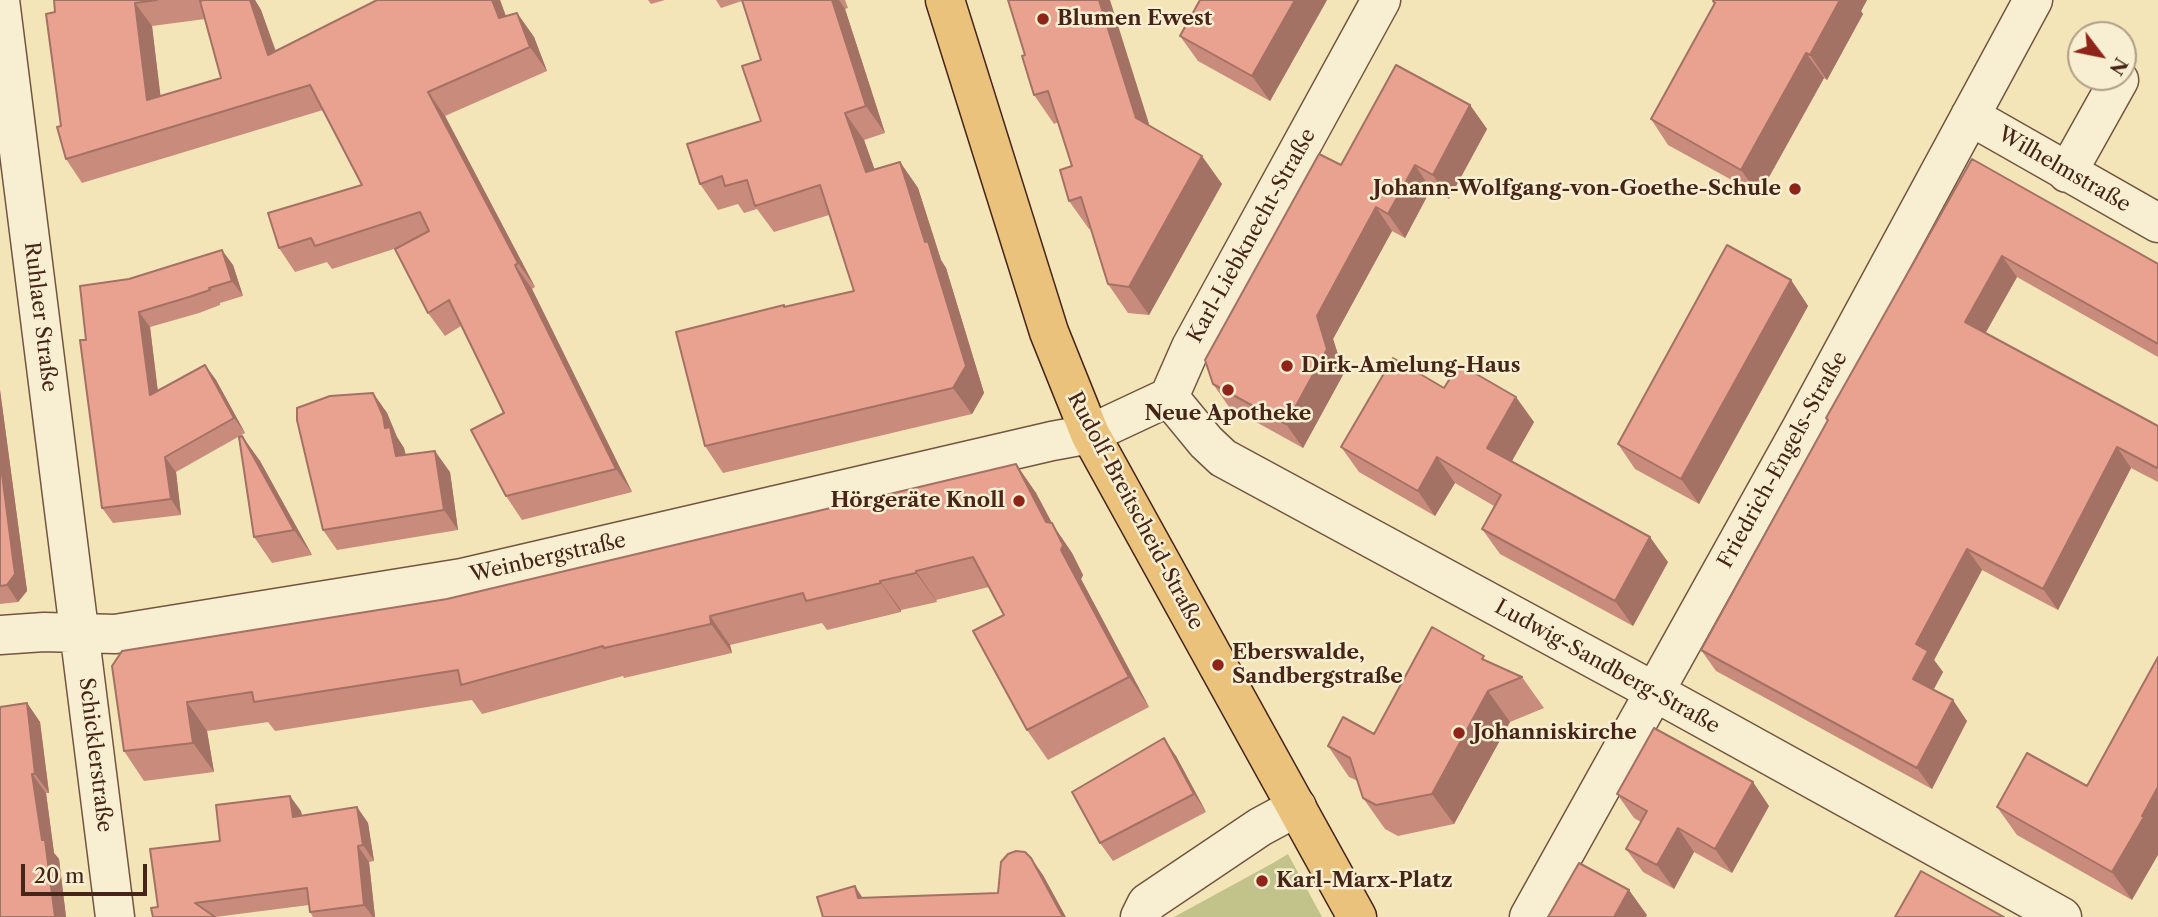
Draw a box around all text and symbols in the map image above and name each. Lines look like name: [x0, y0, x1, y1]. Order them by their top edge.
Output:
place label: Blumen Ewest: [1057, 6, 1212, 32]
marker: Blumen Ewest: [1035, 11, 1051, 27]
north arrow: [2067, 21, 2137, 91]
text: N: [2104, 53, 2133, 79]
street label: Wilhelmstraße: [1993, 122, 2135, 218]
street label: Karl-Liebknecht-Straße: [1183, 125, 1321, 347]
place label: Johann-Wolfgang-von-Goethe-Schule: [1373, 176, 1781, 202]
marker: Johann-Wolfgang-von-Goethe-Schule: [1787, 181, 1803, 197]
street label: Ruhlaer Straße: [18, 240, 62, 394]
street label: Friedrich-Engels-Straße: [1713, 347, 1853, 573]
place label: Dirk-Amelung-Haus: [1301, 353, 1520, 379]
marker: Dirk-Amelung-Haus: [1279, 358, 1295, 374]
marker: Neue Apotheke: [1220, 382, 1236, 398]
street label: Rudolf-Breitscheid-Straße: [1062, 388, 1208, 634]
place label: Neue Apotheke: [1145, 401, 1311, 427]
place label: Hörgeräte Knoll: [830, 488, 1005, 514]
marker: Hörgeräte Knoll: [1011, 493, 1027, 509]
street label: Weinbergstraße: [468, 528, 628, 588]
street label: Ludwig-Sandberg-Straße: [1490, 595, 1724, 739]
place label: Eberswalde, Sandbergstraße: [1232, 640, 1403, 690]
marker: Eberswalde, Sandbergstraße: [1210, 657, 1226, 673]
street label: Schicklerstraße: [73, 676, 117, 834]
place label: Johanniskirche: [1473, 720, 1637, 746]
marker: Johanniskirche: [1451, 725, 1467, 741]
scale bar: [24, 850, 150, 894]
text: 20 m: [34, 863, 85, 888]
place label: Karl-Marx-Platz: [1276, 868, 1453, 894]
marker: Karl-Marx-Platz: [1254, 873, 1270, 889]

